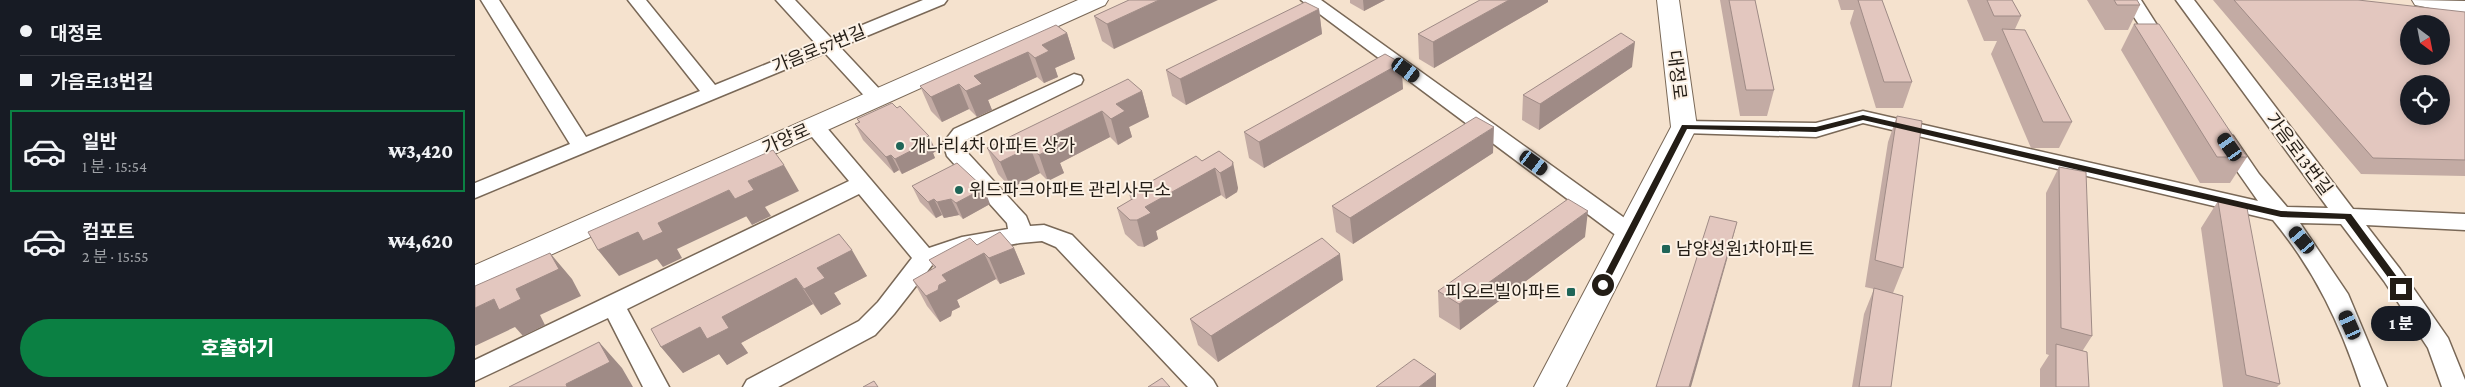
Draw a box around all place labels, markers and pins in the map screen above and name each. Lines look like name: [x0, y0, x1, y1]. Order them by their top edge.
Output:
place label: 개나리4차 아파트 상가: [910, 136, 1075, 156]
marker: 개나리4차 아파트 상가: [894, 140, 906, 152]
place label: 위드파크아파트 관리사무소: [969, 180, 1171, 200]
marker: 위드파크아파트 관리사무소: [953, 184, 965, 196]
place label: 남양성원1차아파트: [1676, 239, 1814, 259]
marker: 남양성원1차아파트: [1660, 243, 1672, 255]
place label: 피오르빌아파트: [1445, 282, 1561, 302]
marker: 피오르빌아파트: [1565, 286, 1577, 298]

